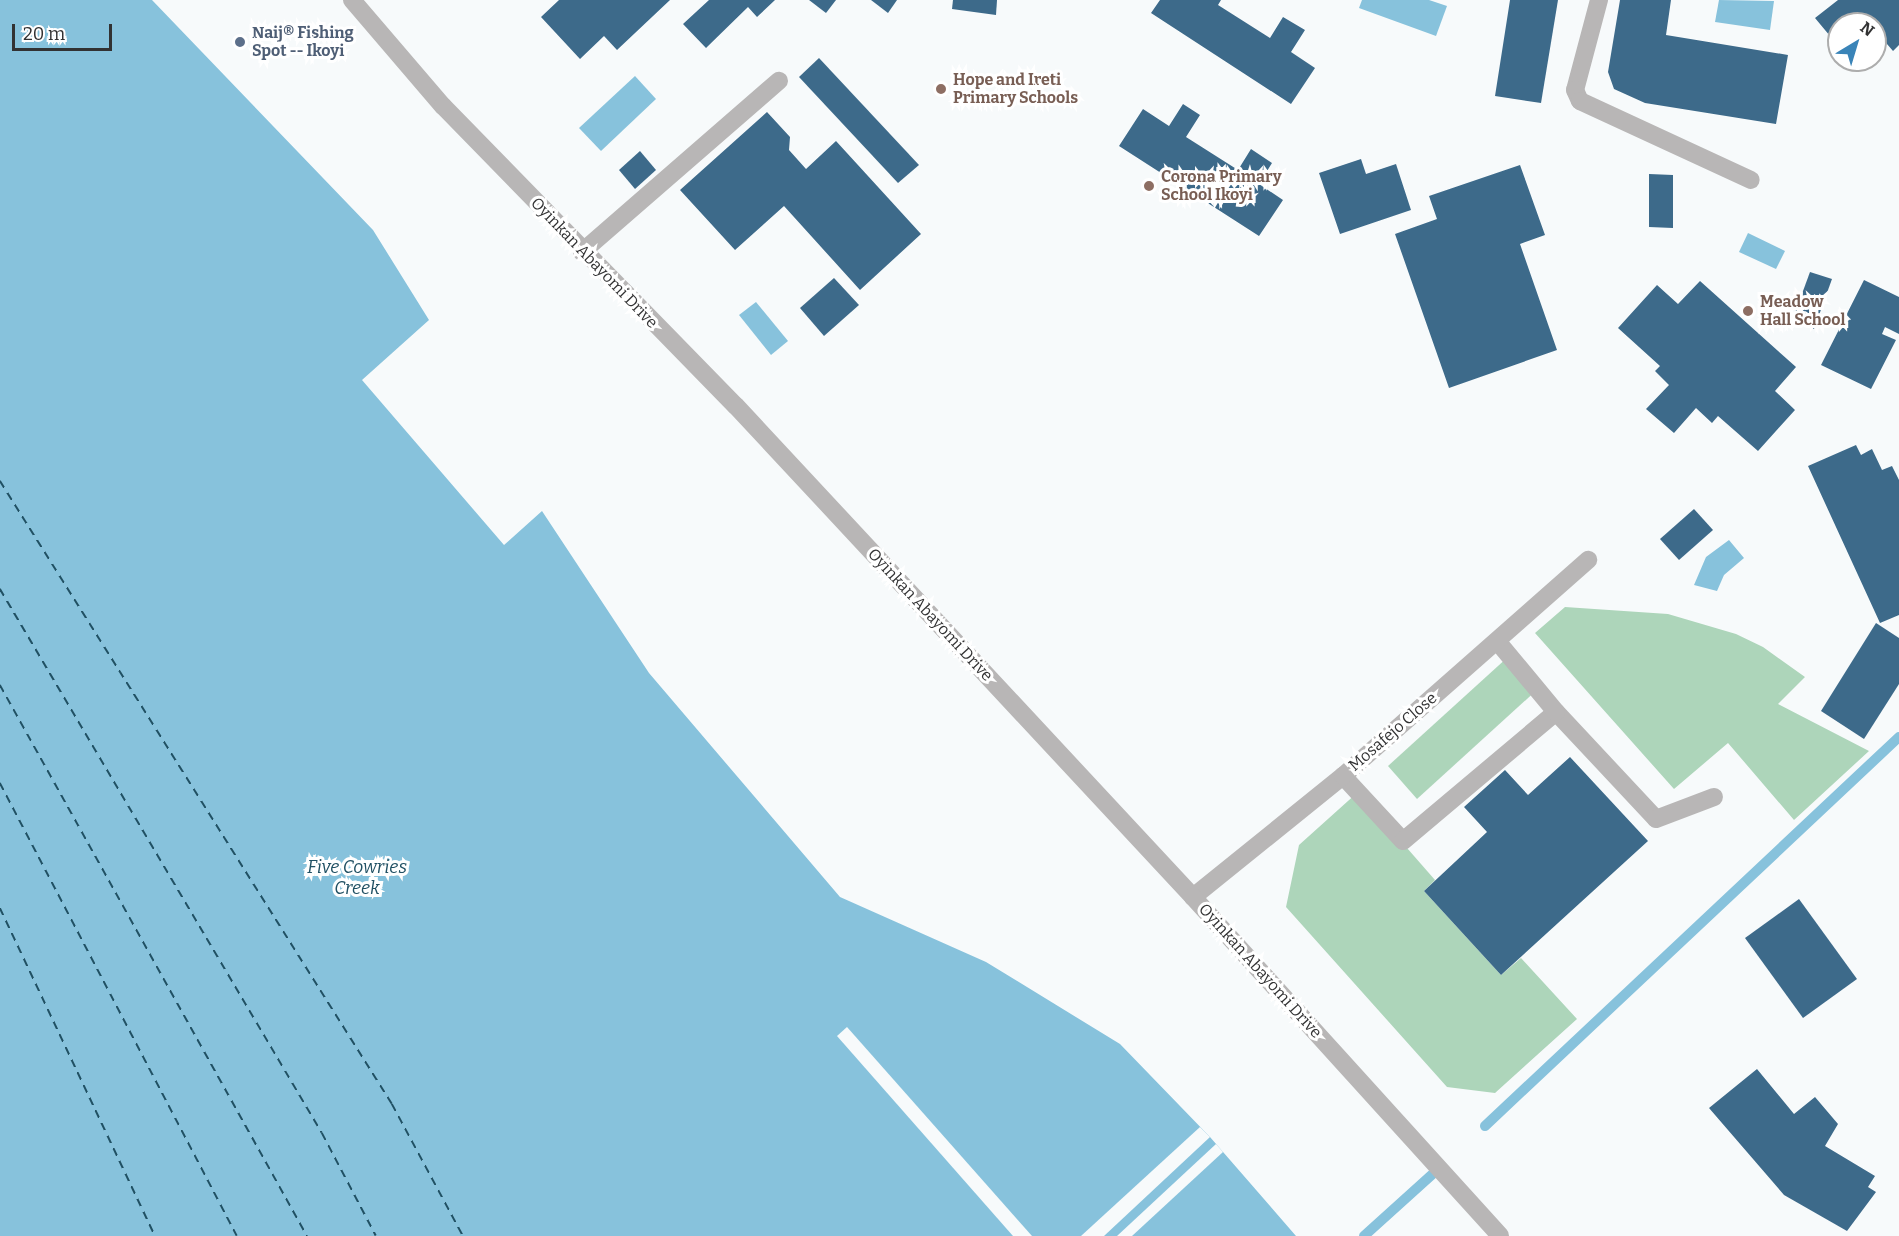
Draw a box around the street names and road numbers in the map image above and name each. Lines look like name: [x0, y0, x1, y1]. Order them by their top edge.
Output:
street label: Oyinkan Abayomi Drive: [527, 194, 661, 332]
street label: Oyinkan Abayomi Drive: [864, 545, 996, 685]
street label: Mosafejo Close: [1345, 689, 1441, 775]
street label: Oyinkan Abayomi Drive: [1195, 900, 1325, 1042]

